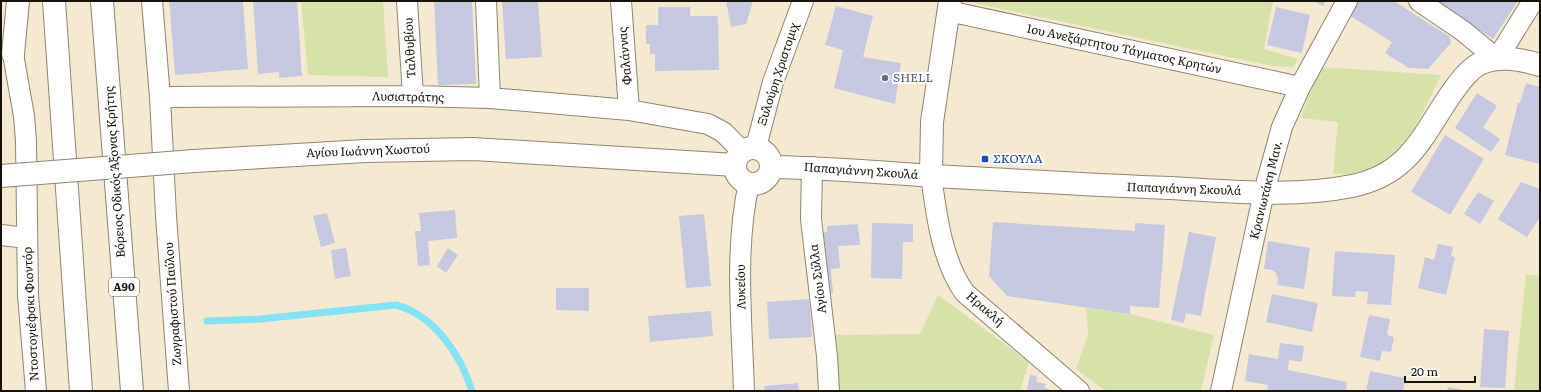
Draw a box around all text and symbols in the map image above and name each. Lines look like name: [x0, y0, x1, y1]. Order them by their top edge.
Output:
street label: Ταλθυβίου: [398, 17, 420, 79]
street label: Ξυλούρη Χριστομιχ: [752, 19, 802, 127]
street label: 1ου Ανεξάρτητου Τάγματος Κρητών: [1025, 19, 1223, 78]
street label: Φαλάννας: [612, 26, 636, 86]
place label: SHELL: [893, 68, 933, 86]
marker: SHELL: [880, 73, 890, 83]
street label: Βόρειος Οδικός Άξονας Κρήτης: [99, 86, 129, 259]
street label: Λυσιστράτης: [372, 86, 444, 106]
street label: Αγίου Ιωάννη Χωστού: [306, 139, 430, 161]
street label: Κρανιωτάκη Μαν.: [1244, 139, 1286, 241]
place label: ΣΚΟΥΛΑ: [993, 149, 1043, 167]
marker: ΣΚΟΥΛΑ: [980, 154, 990, 164]
street label: Παπαγιάννη Σκουλά: [803, 157, 919, 183]
street label: Παπαγιάννη Σκουλά: [1126, 177, 1242, 199]
street label: Ζωγραφιστού Παύλου: [159, 242, 185, 366]
street label: Αγίου Σύλλα: [804, 243, 830, 315]
street label: Ντοστογιέφσκι Φιοντόρ: [17, 246, 43, 382]
street label: Λυκείου: [731, 264, 749, 310]
road number: Α90: [109, 278, 139, 296]
street label: Ηρακλή: [963, 287, 1009, 330]
scale bar: [1405, 358, 1475, 384]
text: 20 m: [1411, 362, 1438, 380]

